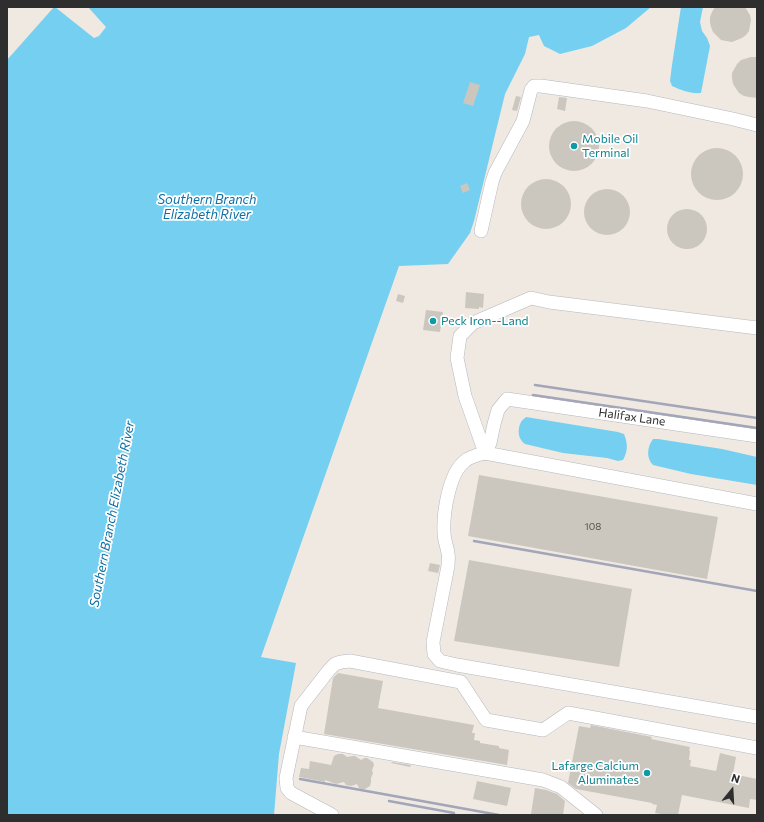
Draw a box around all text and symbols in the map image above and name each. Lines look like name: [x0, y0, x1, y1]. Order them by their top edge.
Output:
place label: Mobile Oil Terminal: [582, 132, 638, 160]
marker: Mobile Oil Terminal: [569, 141, 579, 151]
water label: Southern Branch Elizabeth River: [157, 192, 257, 223]
place label: Peck Iron--Land: [441, 314, 528, 328]
marker: Peck Iron--Land: [428, 316, 438, 326]
street label: Halifax Lane: [598, 405, 666, 429]
water label: Southern Branch Elizabeth River: [86, 420, 138, 608]
house number: 108: [585, 521, 601, 533]
place label: Lafarge Calcium Aluminates: [551, 759, 639, 787]
marker: Lafarge Calcium Aluminates: [642, 768, 652, 778]
north arrow: [712, 770, 752, 810]
text: N: [730, 771, 742, 786]

